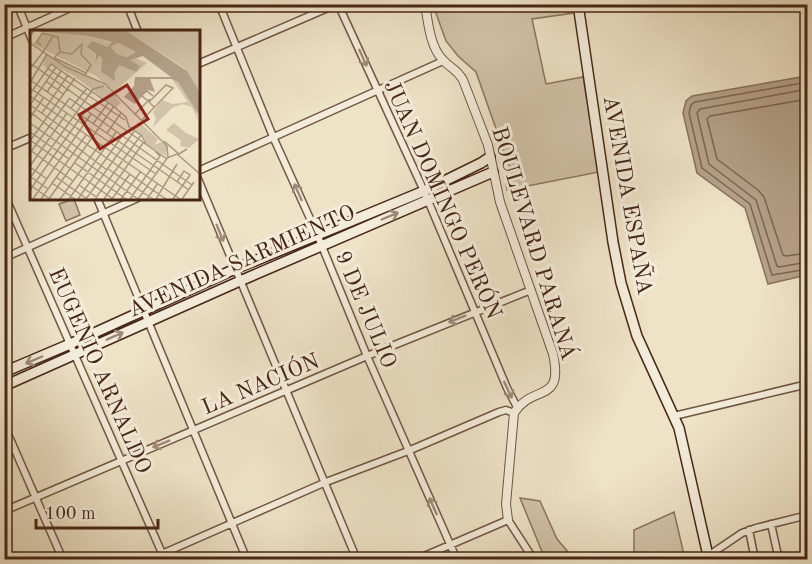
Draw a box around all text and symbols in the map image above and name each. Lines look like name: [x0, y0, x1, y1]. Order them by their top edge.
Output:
inset map: [30, 30, 200, 200]
one-way arrow: [357, 48, 369, 66]
street label: JUAN DOMINGO PERÓN: [379, 75, 509, 323]
street label: AVENIDA ESPAÑA: [599, 93, 659, 297]
street label: BOULEVARD PARANÁ: [487, 124, 582, 363]
one-way arrow: [292, 183, 303, 201]
street label: AVENIDA SARMIENTO: [125, 202, 359, 322]
one-way arrow: [381, 210, 399, 221]
one-way arrow: [215, 224, 226, 242]
street label: 9 DE JULIO: [331, 248, 400, 372]
street label: EUGENIO ARNALDO: [44, 265, 155, 477]
one-way arrow: [448, 314, 466, 325]
one-way arrow: [106, 330, 124, 341]
street label: LA NACIÓN: [197, 347, 323, 419]
one-way arrow: [25, 354, 43, 366]
one-way arrow: [503, 381, 515, 399]
one-way arrow: [152, 439, 171, 450]
scale bar: [36, 492, 158, 530]
one-way arrow: [427, 497, 438, 516]
text: 100 m: [45, 505, 96, 523]

